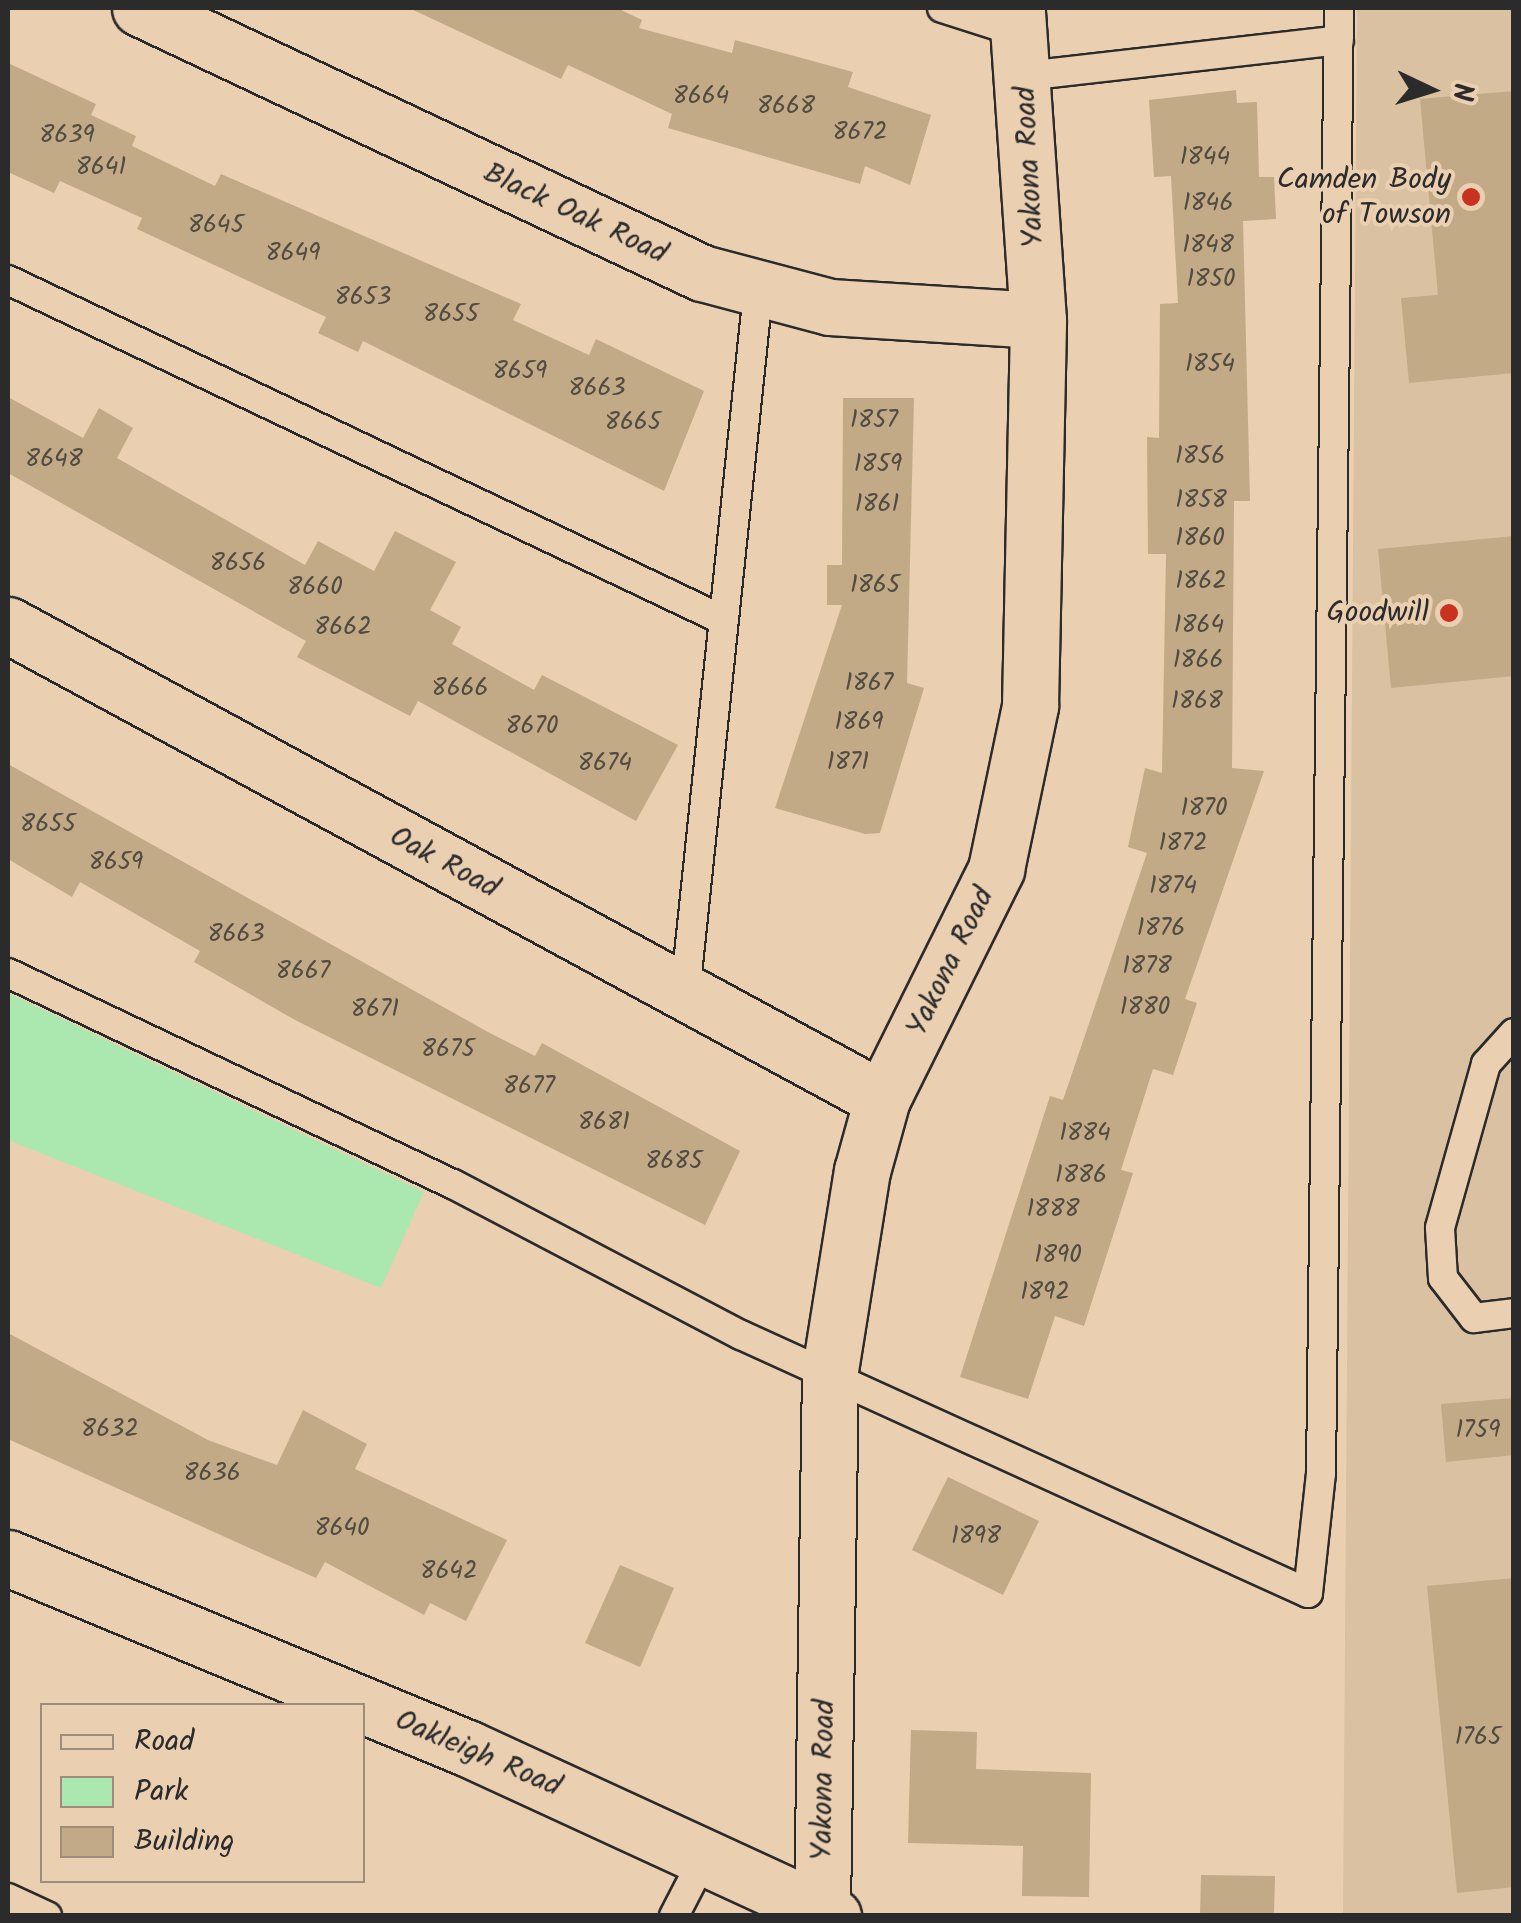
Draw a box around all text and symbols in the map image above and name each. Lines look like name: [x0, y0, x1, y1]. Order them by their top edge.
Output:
north arrow: [1381, 40, 1481, 140]
house number: 8664: [673, 81, 729, 111]
text: N: [1438, 82, 1484, 103]
street label: Yakona Road: [1008, 86, 1052, 248]
house number: 8668: [757, 91, 815, 121]
house number: 8672: [833, 117, 887, 147]
house number: 8639: [39, 120, 95, 150]
house number: 1844: [1180, 142, 1230, 172]
house number: 8641: [76, 152, 126, 182]
street label: Black Oak Road: [477, 156, 673, 272]
place label: Camden Body of Towson: [1277, 162, 1451, 232]
marker: Camden Body of Towson: [1460, 186, 1482, 208]
house number: 1846: [1183, 188, 1233, 218]
house number: 8645: [188, 210, 244, 240]
house number: 1848: [1182, 230, 1234, 260]
house number: 8649: [266, 238, 320, 268]
house number: 1850: [1187, 264, 1235, 294]
house number: 8653: [335, 282, 391, 312]
house number: 8655: [423, 299, 479, 329]
house number: 1854: [1185, 349, 1235, 379]
house number: 8659: [493, 356, 547, 386]
house number: 8663: [568, 373, 626, 403]
house number: 1857: [850, 405, 898, 435]
house number: 8665: [605, 407, 661, 437]
house number: 1856: [1175, 441, 1225, 471]
house number: 8648: [25, 444, 83, 474]
house number: 1859: [854, 449, 902, 479]
house number: 1858: [1175, 485, 1227, 515]
house number: 1861: [855, 489, 899, 519]
house number: 1860: [1175, 523, 1225, 553]
house number: 8656: [210, 548, 266, 578]
house number: 1862: [1175, 566, 1227, 596]
house number: 1865: [850, 570, 900, 600]
house number: 8660: [287, 572, 343, 602]
place label: Goodwill: [1326, 595, 1429, 631]
marker: Goodwill: [1438, 602, 1460, 624]
house number: 1864: [1174, 610, 1224, 640]
house number: 8662: [314, 612, 372, 642]
house number: 1866: [1173, 645, 1223, 675]
house number: 1867: [845, 668, 893, 698]
house number: 8666: [432, 673, 488, 703]
house number: 1868: [1171, 686, 1223, 716]
house number: 1869: [835, 707, 883, 737]
house number: 8670: [506, 711, 558, 741]
house number: 1871: [827, 747, 869, 777]
house number: 8674: [578, 748, 632, 778]
house number: 1870: [1181, 793, 1227, 823]
house number: 8655: [20, 809, 76, 839]
street label: Oak Road: [383, 819, 505, 907]
house number: 1872: [1159, 828, 1207, 858]
house number: 8659: [89, 847, 143, 877]
house number: 1874: [1149, 871, 1197, 901]
street label: Yakona Road: [899, 882, 1003, 1042]
house number: 1876: [1137, 913, 1185, 943]
house number: 8663: [207, 919, 265, 949]
house number: 1878: [1122, 951, 1172, 981]
house number: 8667: [276, 956, 330, 986]
house number: 1880: [1120, 992, 1170, 1022]
house number: 8671: [351, 994, 399, 1024]
house number: 8675: [421, 1034, 475, 1064]
house number: 8677: [503, 1071, 555, 1101]
house number: 8681: [578, 1107, 630, 1137]
house number: 1884: [1059, 1118, 1111, 1148]
house number: 8685: [645, 1146, 703, 1176]
house number: 1886: [1055, 1160, 1107, 1190]
house number: 1888: [1027, 1194, 1079, 1224]
house number: 1890: [1034, 1240, 1082, 1270]
house number: 1892: [1020, 1277, 1070, 1307]
house number: 8632: [81, 1414, 139, 1444]
house number: 1759: [1456, 1415, 1500, 1445]
house number: 8636: [183, 1458, 241, 1488]
house number: 8640: [314, 1513, 370, 1543]
house number: 1898: [951, 1521, 1001, 1551]
house number: 8642: [420, 1556, 478, 1586]
street label: Yakona Road: [805, 1699, 843, 1861]
legend: [40, 1703, 365, 1883]
street label: Oakleigh Road: [389, 1703, 567, 1805]
text: Road: [134, 1718, 194, 1766]
house number: 1765: [1455, 1722, 1501, 1752]
text: Park: [134, 1768, 188, 1816]
text: Building: [134, 1818, 234, 1866]

